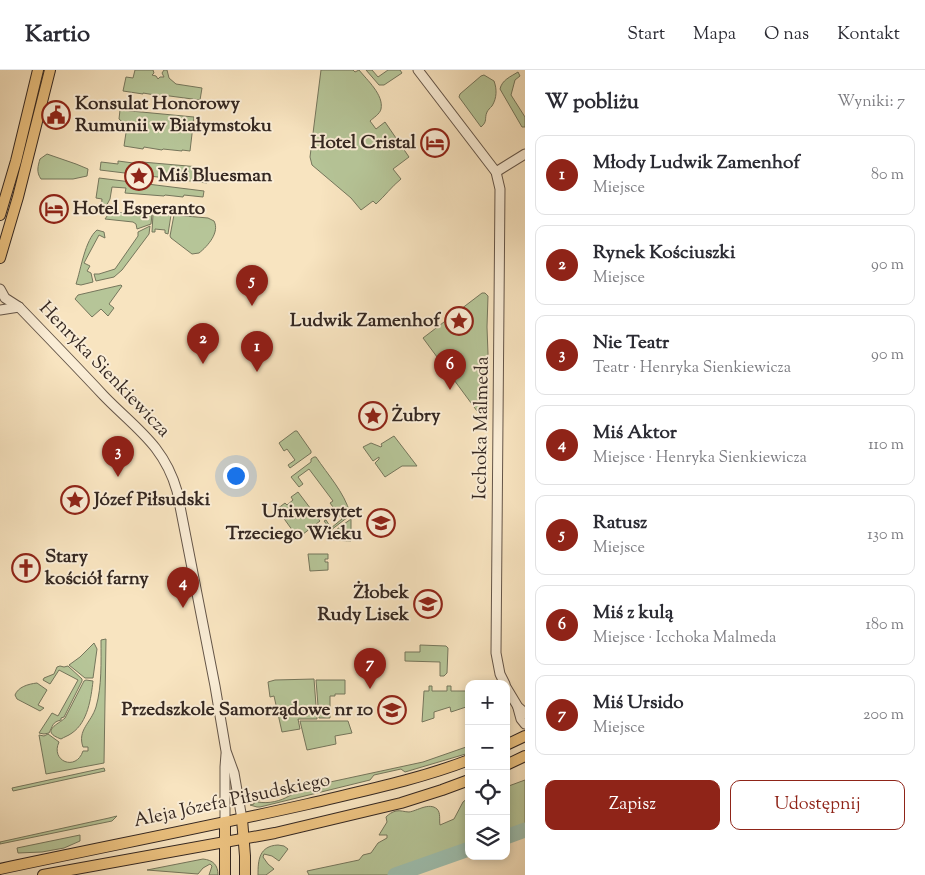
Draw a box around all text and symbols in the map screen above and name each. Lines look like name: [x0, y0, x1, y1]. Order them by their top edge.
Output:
text: Kartio: [25, 18, 90, 52]
text: Start: [627, 22, 665, 48]
text: Mapa: [693, 22, 736, 48]
text: O nas: [764, 22, 809, 48]
text: Kontakt: [837, 22, 900, 48]
text: W pobliżu: [545, 88, 639, 118]
place label: Konsulat Honorowy Rumunii w Białymstoku: [75, 91, 272, 140]
text: Wyniki: 7: [837, 91, 905, 114]
public building icon: Konsulat Honorowy Rumunii w Białymstoku: [41, 100, 71, 130]
hotel icon: Hotel Cristal: [420, 128, 450, 158]
place label: Hotel Cristal: [310, 130, 417, 157]
text: Młody Ludwik Zamenhof: [593, 150, 800, 177]
place icon: Miś Bluesman: [124, 161, 154, 191]
place label: Miś Bluesman: [158, 163, 273, 190]
text: 1: [559, 164, 565, 187]
text: 80 m: [871, 164, 904, 187]
text: Miejsce: [593, 177, 645, 200]
hotel icon: Hotel Esperanto: [39, 194, 69, 224]
place label: Hotel Esperanto: [73, 196, 206, 223]
text: Rynek Kościuszki: [593, 240, 735, 267]
text: 2: [558, 254, 566, 277]
text: 90 m: [871, 254, 904, 277]
pin: 5: [236, 265, 268, 306]
text: Miejsce: [593, 267, 645, 290]
street label: Henryka Sienkiewicza: [32, 296, 176, 444]
place icon: Ludwik Zamenhof: [444, 306, 474, 336]
place label: Ludwik Zamenhof: [290, 308, 441, 335]
pin: 2: [187, 323, 219, 364]
text: Nie Teatr: [593, 330, 669, 357]
pin: 1: [241, 331, 273, 372]
text: 3: [559, 344, 565, 367]
text: 90 m: [871, 344, 904, 367]
pin: 6: [434, 349, 466, 390]
street label: Icchoka Malmeda: [467, 356, 497, 500]
text: Teatr · Henryka Sienkiewicza: [593, 357, 791, 380]
place icon: Żubry: [358, 401, 388, 431]
place label: Żubry: [392, 403, 441, 430]
text: Miś Aktor: [593, 420, 677, 447]
text: 4: [558, 434, 566, 457]
text: 110 m: [868, 434, 904, 457]
pin: 3: [102, 436, 134, 477]
text: Miejsce · Henryka Sienkiewicza: [593, 447, 807, 470]
your location: [223, 463, 249, 489]
place icon: Józef Piłsudski: [60, 485, 90, 515]
place label: Józef Piłsudski: [92, 487, 211, 514]
place label: Uniwersytet Trzeciego Wieku: [226, 499, 362, 548]
school or university icon: Uniwersytet Trzeciego Wieku: [366, 508, 396, 538]
text: Ratusz: [593, 510, 647, 537]
text: 5: [559, 524, 565, 547]
text: 130 m: [867, 524, 904, 547]
text: Miejsce: [593, 537, 645, 560]
place label: Stary kościół farny: [44, 544, 149, 593]
church icon: Stary kościół farny: [11, 553, 41, 583]
pin: 4: [167, 567, 199, 608]
place label: Żłobek Rudy Lisek: [317, 580, 410, 629]
school or university icon: Żłobek Rudy Lisek: [413, 589, 443, 619]
text: Miś z kulą: [593, 600, 674, 627]
text: 6: [558, 614, 566, 637]
text: 180 m: [865, 614, 904, 637]
text: Miejsce · Icchoka Malmeda: [593, 627, 776, 650]
pin: 7: [354, 648, 386, 689]
map controls: [465, 680, 510, 860]
button: +: [465, 680, 510, 725]
text: Miś Ursido: [593, 690, 684, 717]
school or university icon: Przedszkole Samorządowe nr 10: [377, 695, 407, 725]
place label: Przedszkole Samorządowe nr 10: [121, 697, 373, 724]
text: 7: [558, 704, 566, 727]
text: 200 m: [863, 704, 904, 727]
text: Miejsce: [593, 717, 645, 740]
button: −: [465, 725, 510, 770]
street label: Aleja Józefa Piłsudskiego: [131, 767, 333, 835]
button: locate: [465, 770, 510, 815]
button: Zapisz: [545, 780, 720, 830]
button: Udostępnij: [730, 780, 905, 830]
button: layers: [465, 815, 510, 860]

